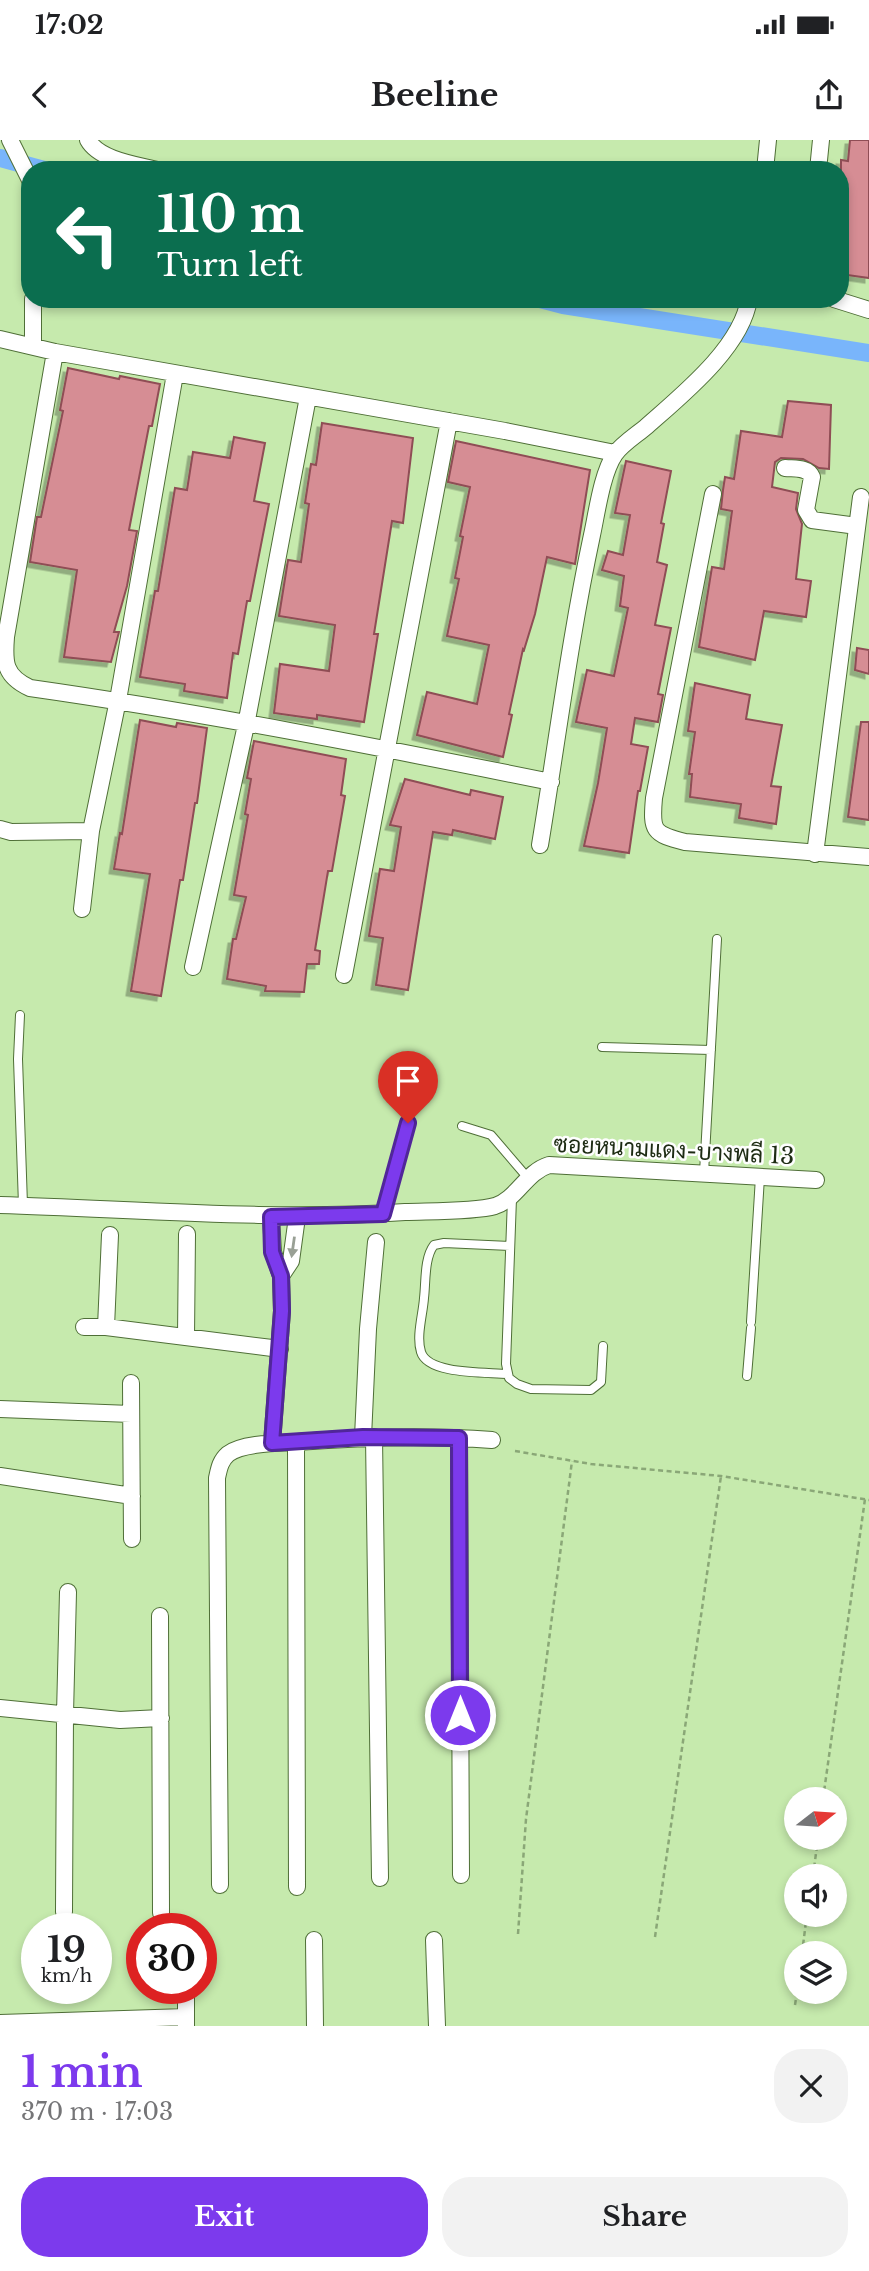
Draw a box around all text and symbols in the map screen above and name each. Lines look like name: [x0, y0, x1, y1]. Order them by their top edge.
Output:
text: 17:02: [35, 9, 104, 41]
text: Beeline: [371, 75, 498, 115]
icon: back: [21, 76, 59, 114]
icon: share: [810, 76, 848, 114]
text: 110 m: [157, 184, 304, 245]
icon: left: [42, 189, 133, 280]
text: Turn left: [157, 245, 303, 285]
pin: [378, 1051, 438, 1123]
icon: arrive: [389, 1062, 427, 1100]
street label: ซอยหนามแดง-บางพลี 13: [553, 1129, 795, 1170]
one-way arrow: [287, 1236, 298, 1258]
position arrow: [423, 1678, 497, 1752]
north arrow: [784, 1787, 847, 1850]
map controls: [784, 1787, 847, 2004]
button: sound: [784, 1864, 847, 1927]
speed limit sign: 30: [126, 1913, 217, 2004]
text: 19: [47, 1928, 86, 1971]
button: layers: [784, 1941, 847, 2004]
text: km/h: [41, 1965, 92, 1987]
text: 1 min: [21, 2046, 143, 2098]
button: close: [774, 2049, 848, 2123]
text: 370 m · 17:03: [21, 2098, 173, 2126]
button: Exit: [21, 2177, 428, 2257]
button: Share: [442, 2177, 848, 2257]

